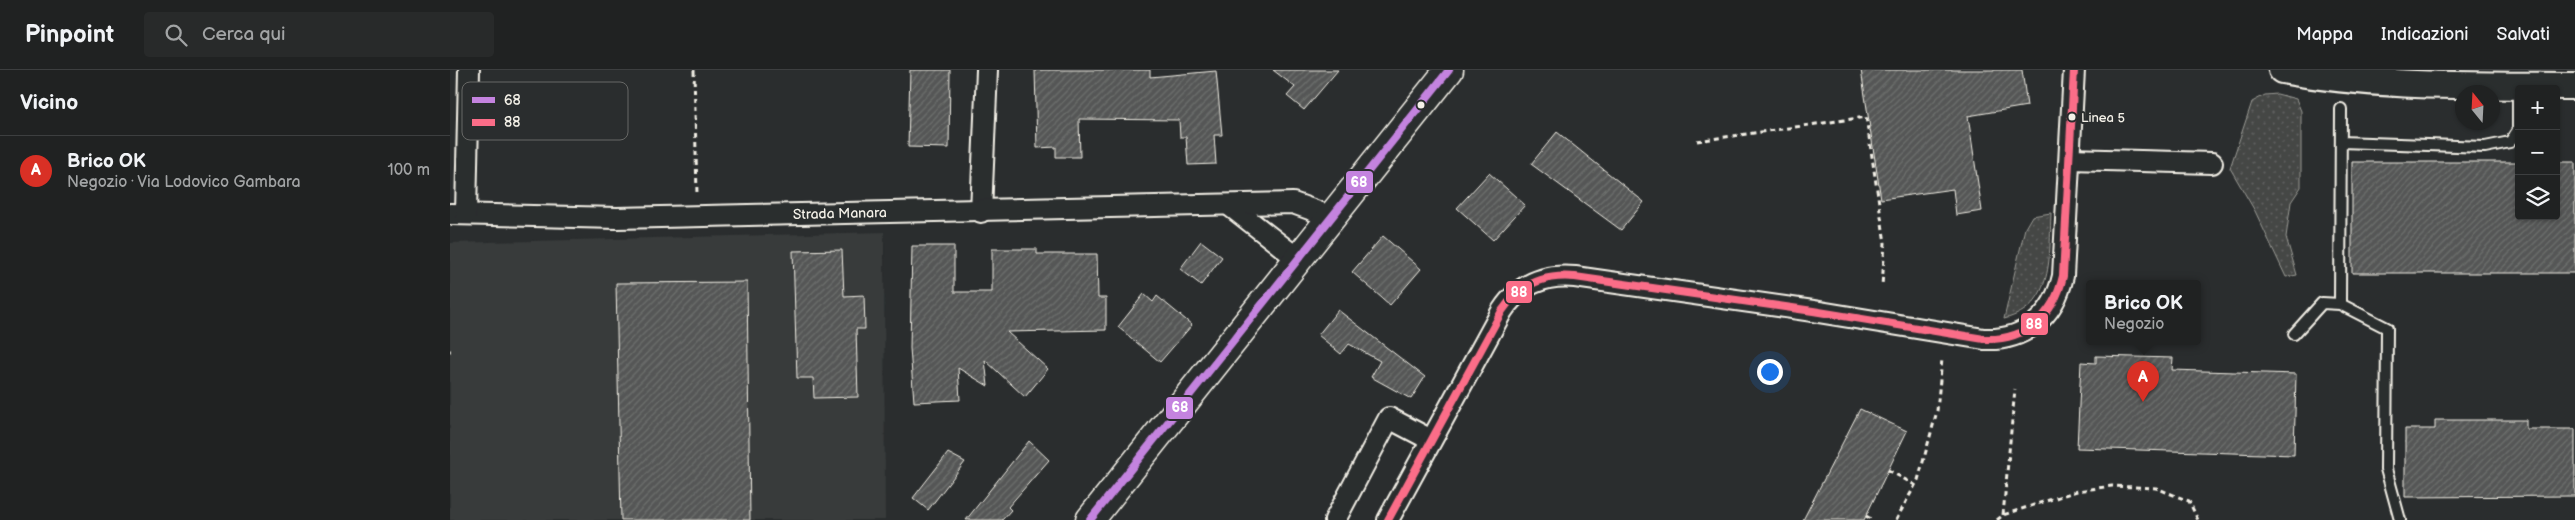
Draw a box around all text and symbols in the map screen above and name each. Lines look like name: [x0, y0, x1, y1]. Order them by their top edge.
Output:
search box: [144, 12, 494, 57]
text: Pinpoint: [25, 20, 114, 49]
icon: search: [162, 21, 190, 49]
text: Cerca qui: [202, 23, 285, 46]
text: Mappa: [2296, 24, 2353, 45]
text: Indicazioni: [2381, 24, 2469, 45]
text: Salvati: [2497, 24, 2550, 45]
legend: [462, 82, 628, 140]
north arrow: [2455, 85, 2500, 130]
map controls: [2515, 85, 2560, 220]
button: +: [2515, 85, 2560, 130]
text: Vicino: [20, 90, 78, 115]
text: 68: [504, 92, 521, 109]
unlabelled marker: [1416, 100, 1426, 110]
place label: Linea 5: [2081, 110, 2125, 126]
marker: Linea 5: [2067, 112, 2077, 122]
text: 88: [504, 114, 520, 131]
button: −: [2515, 130, 2560, 175]
text: Brico OK: [67, 150, 146, 173]
text: A: [31, 161, 41, 180]
text: 100 m: [387, 161, 430, 180]
line badge: 68: [1345, 170, 1374, 194]
text: Negozio · Via Lodovico Gambara: [67, 173, 301, 192]
text: 68: [1351, 174, 1367, 191]
button: layers: [2515, 175, 2560, 220]
street label: Strada Manara: [793, 204, 887, 223]
line badge: 88: [1505, 280, 1533, 304]
popup: [2086, 280, 2201, 345]
text: 88: [1511, 284, 1527, 301]
text: Brico OK: [2104, 292, 2183, 315]
line badge: 88: [2020, 312, 2049, 336]
text: Negozio: [2104, 315, 2164, 334]
text: 88: [2026, 316, 2042, 333]
your location: [1757, 359, 1783, 385]
pin: A: [2127, 361, 2159, 402]
line badge: 68: [1165, 396, 1194, 420]
text: 68: [1172, 399, 1188, 416]

